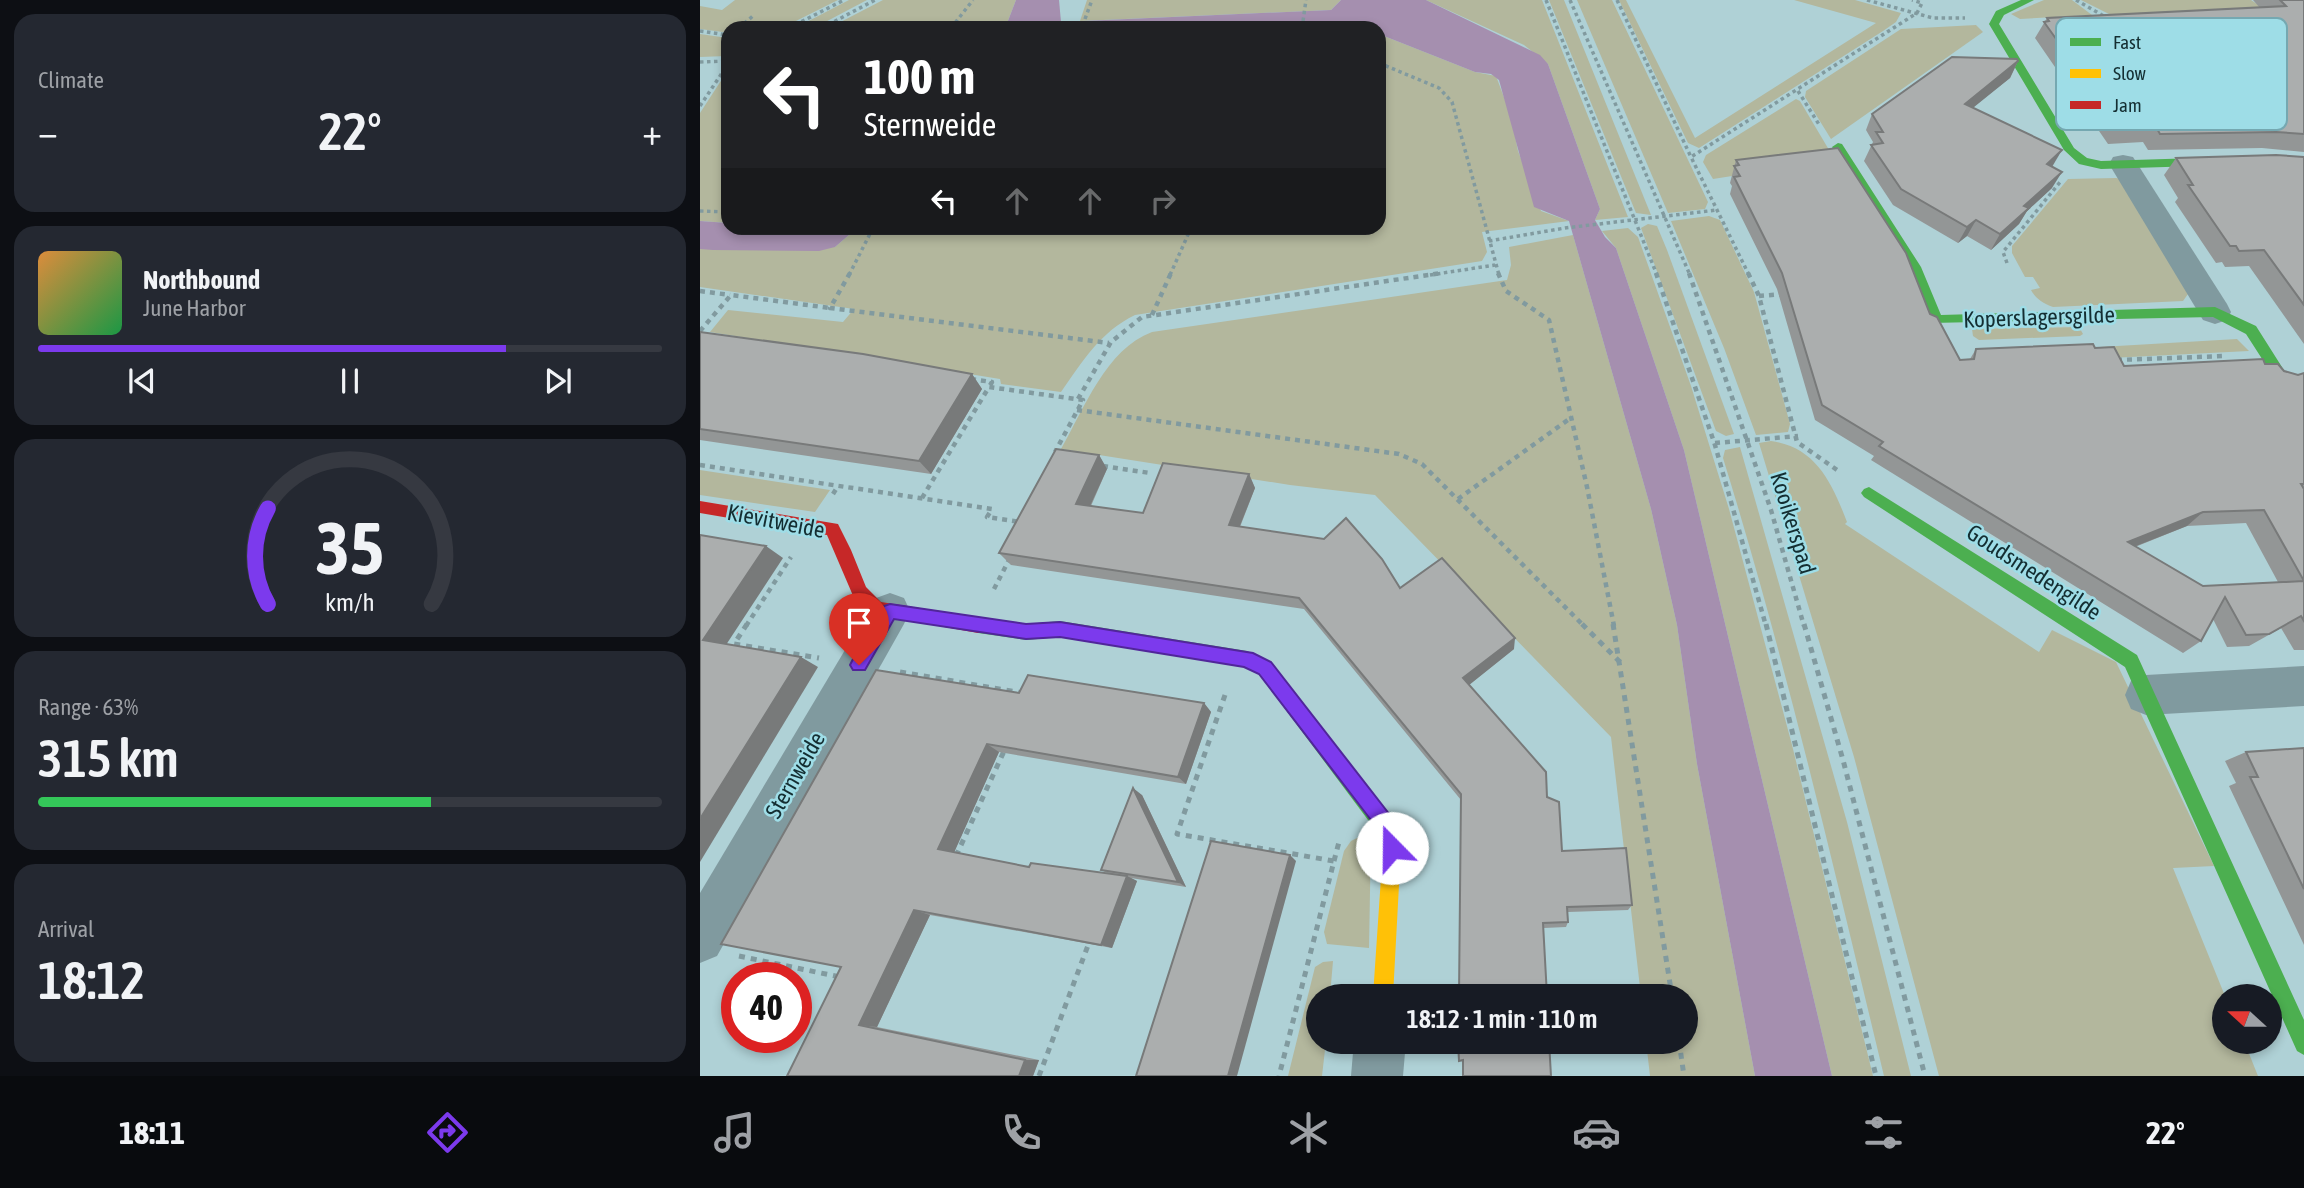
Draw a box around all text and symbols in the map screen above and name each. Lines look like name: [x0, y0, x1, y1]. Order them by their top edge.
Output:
legend: [2056, 18, 2287, 130]
text: Fast: [2113, 31, 2141, 53]
text: 100 m: [864, 48, 975, 104]
icon: left: [749, 49, 840, 140]
text: Slow: [2113, 62, 2147, 84]
text: Climate: [38, 67, 104, 93]
text: Jam: [2113, 94, 2142, 116]
text: 22°: [318, 101, 382, 161]
text: Sternweide: [864, 106, 996, 143]
text: −: [38, 110, 58, 153]
text: +: [642, 110, 662, 153]
icon: left: [925, 182, 963, 220]
icon: ahead: [998, 182, 1036, 220]
icon: ahead: [1071, 182, 1109, 220]
icon: right: [1144, 182, 1182, 220]
text: Northbound: [143, 265, 260, 295]
text: June Harbor: [143, 295, 246, 321]
street label: Koperslagersgilde: [1963, 301, 2115, 333]
icon: previous: [123, 362, 161, 400]
icon: pause: [331, 362, 369, 400]
icon: next: [539, 362, 577, 400]
street label: Kooikerspad: [1765, 469, 1821, 577]
street label: Kievitweide: [725, 499, 827, 543]
text: 35: [316, 506, 384, 589]
street label: Goudsmedengilde: [1962, 519, 2106, 625]
text: km/h: [325, 588, 375, 616]
pin: [829, 593, 889, 665]
icon: arrive: [840, 604, 878, 642]
text: Range · 63%: [38, 694, 138, 720]
street label: Sternweide: [760, 727, 830, 823]
text: 315 km: [38, 728, 179, 788]
position arrow: [1355, 811, 1429, 885]
text: Arrival: [38, 916, 94, 942]
text: 18:12: [38, 950, 145, 1010]
speed limit sign: 40: [721, 962, 812, 1053]
north arrow: [2212, 984, 2282, 1054]
map controls: [2212, 984, 2282, 1054]
text: 18:12 · 1 min · 110 m: [1407, 1004, 1597, 1034]
icon: directions: [423, 1108, 472, 1157]
icon: music: [710, 1108, 759, 1157]
icon: phone: [997, 1108, 1046, 1157]
icon: climate: [1284, 1108, 1333, 1157]
icon: car: [1572, 1108, 1621, 1157]
icon: filters: [1859, 1108, 1908, 1157]
text: 18:11: [119, 1114, 185, 1151]
text: 22°: [2146, 1114, 2185, 1151]

